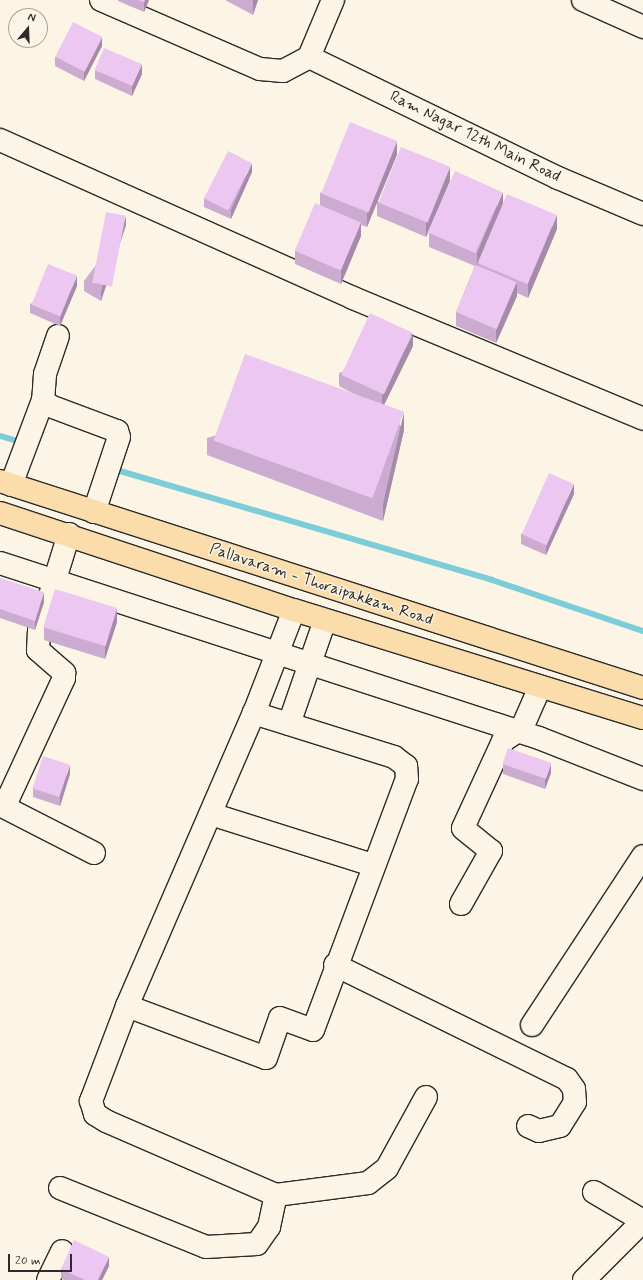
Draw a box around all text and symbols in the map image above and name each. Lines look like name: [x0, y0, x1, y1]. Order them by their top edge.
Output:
north arrow: [8, 8, 48, 48]
text: N: [26, 10, 37, 25]
street label: Ram Nagar 12th Main Road: [386, 87, 564, 187]
street label: Pallavaram - Thoraipakkam Road: [208, 540, 434, 630]
scale bar: [10, 1246, 74, 1272]
text: 20 m: [15, 1253, 41, 1269]

